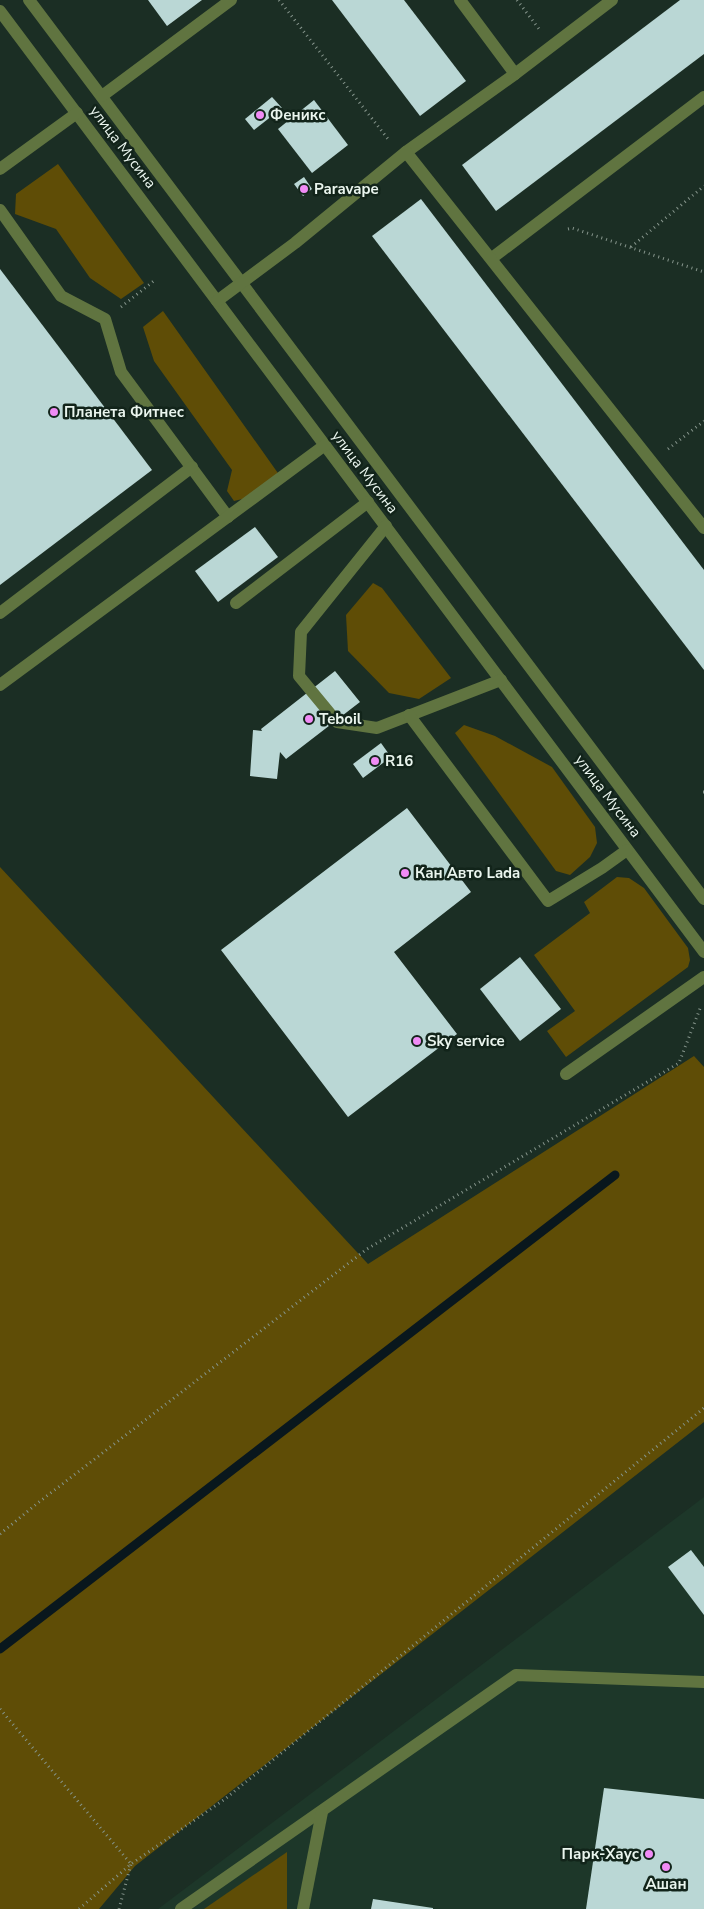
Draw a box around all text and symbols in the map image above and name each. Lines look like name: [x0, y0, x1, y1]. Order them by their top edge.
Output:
street label: улица Мусина: [85, 101, 161, 193]
place label: Феникс: [270, 105, 325, 125]
marker: Феникс: [254, 109, 266, 121]
place label: Paravape: [314, 179, 379, 199]
marker: Paravape: [298, 183, 310, 195]
place label: Планета Фитнес: [64, 402, 184, 422]
marker: Планета Фитнес: [48, 406, 60, 418]
street label: улица Мусина: [327, 426, 403, 518]
place label: Teboil: [319, 709, 362, 729]
marker: Teboil: [303, 713, 315, 725]
street label: улица Мусина: [570, 750, 646, 842]
place label: R16: [385, 751, 413, 771]
marker: R16: [369, 755, 381, 767]
place label: Кан Авто Lada: [415, 863, 520, 883]
marker: Кан Авто Lada: [399, 867, 411, 879]
place label: Sky service: [427, 1031, 505, 1051]
marker: Sky service: [411, 1035, 423, 1047]
place label: Парк-Хаус: [562, 1844, 639, 1864]
marker: Парк-Хаус: [643, 1848, 655, 1860]
marker: Ашан: [660, 1861, 672, 1873]
place label: Ашан: [645, 1874, 687, 1894]

